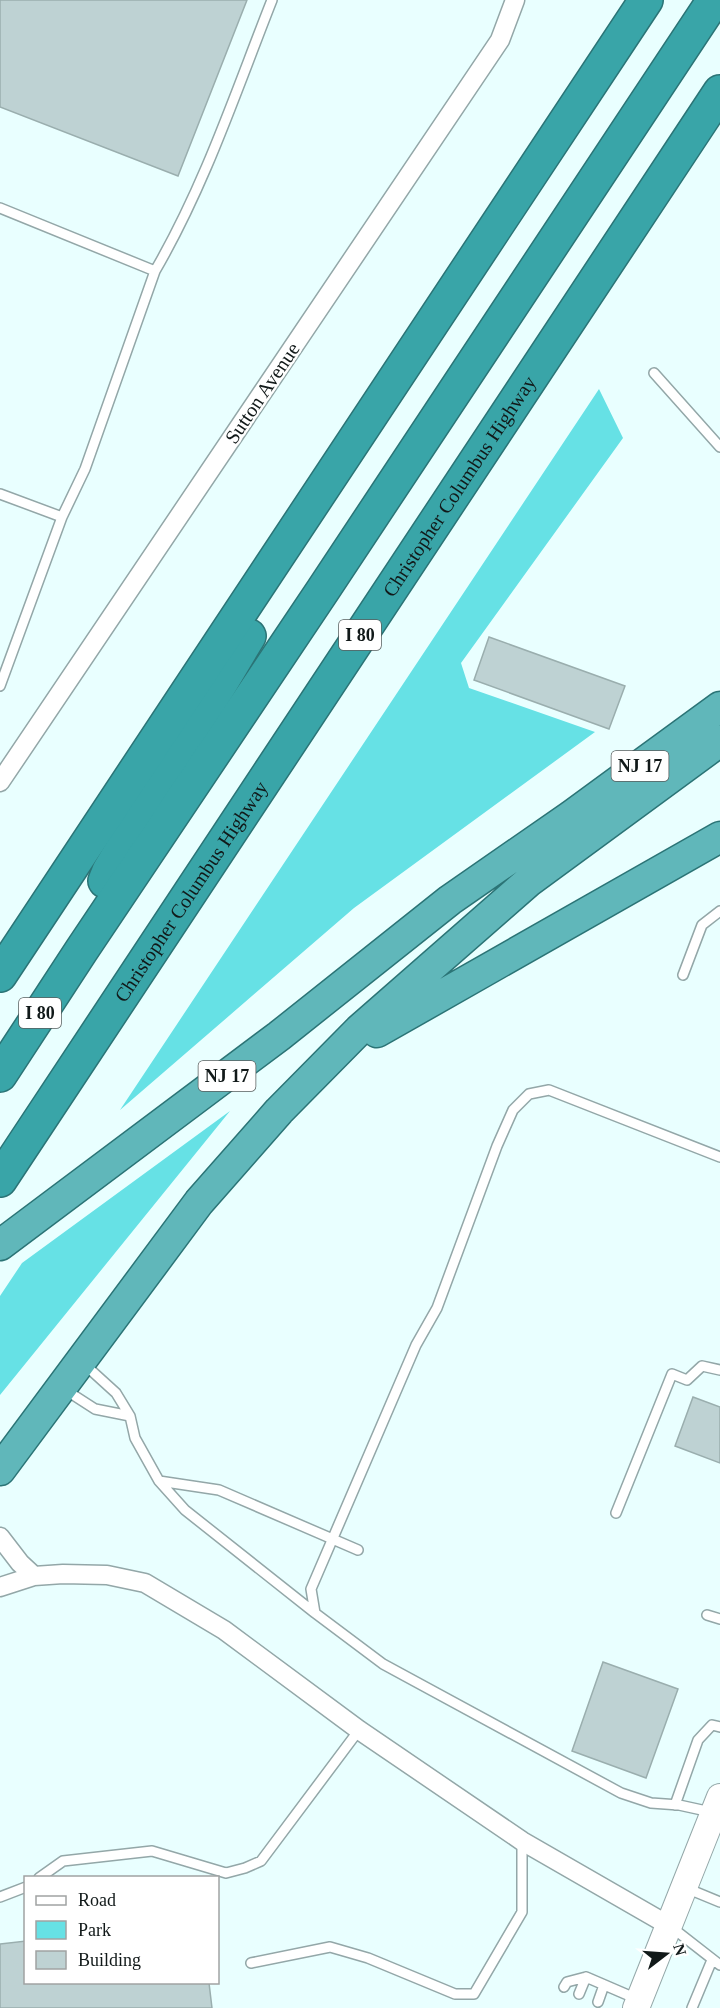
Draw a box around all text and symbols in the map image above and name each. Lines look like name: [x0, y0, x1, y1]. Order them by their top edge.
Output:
street label: Sutton Avenue: [220, 338, 304, 448]
street label: Christopher Columbus Highway: [378, 372, 541, 601]
road number: I 80: [339, 620, 381, 650]
road number: NJ 17: [612, 751, 668, 781]
street label: Christopher Columbus Highway: [110, 777, 273, 1006]
road number: I 80: [19, 998, 61, 1028]
road number: NJ 17: [198, 1061, 256, 1091]
legend: [24, 1876, 219, 1984]
text: Road: [78, 1890, 116, 1910]
text: Park: [78, 1920, 111, 1940]
north arrow: [636, 1924, 696, 1984]
text: N: [670, 1942, 690, 1958]
text: Building: [78, 1950, 141, 1970]

